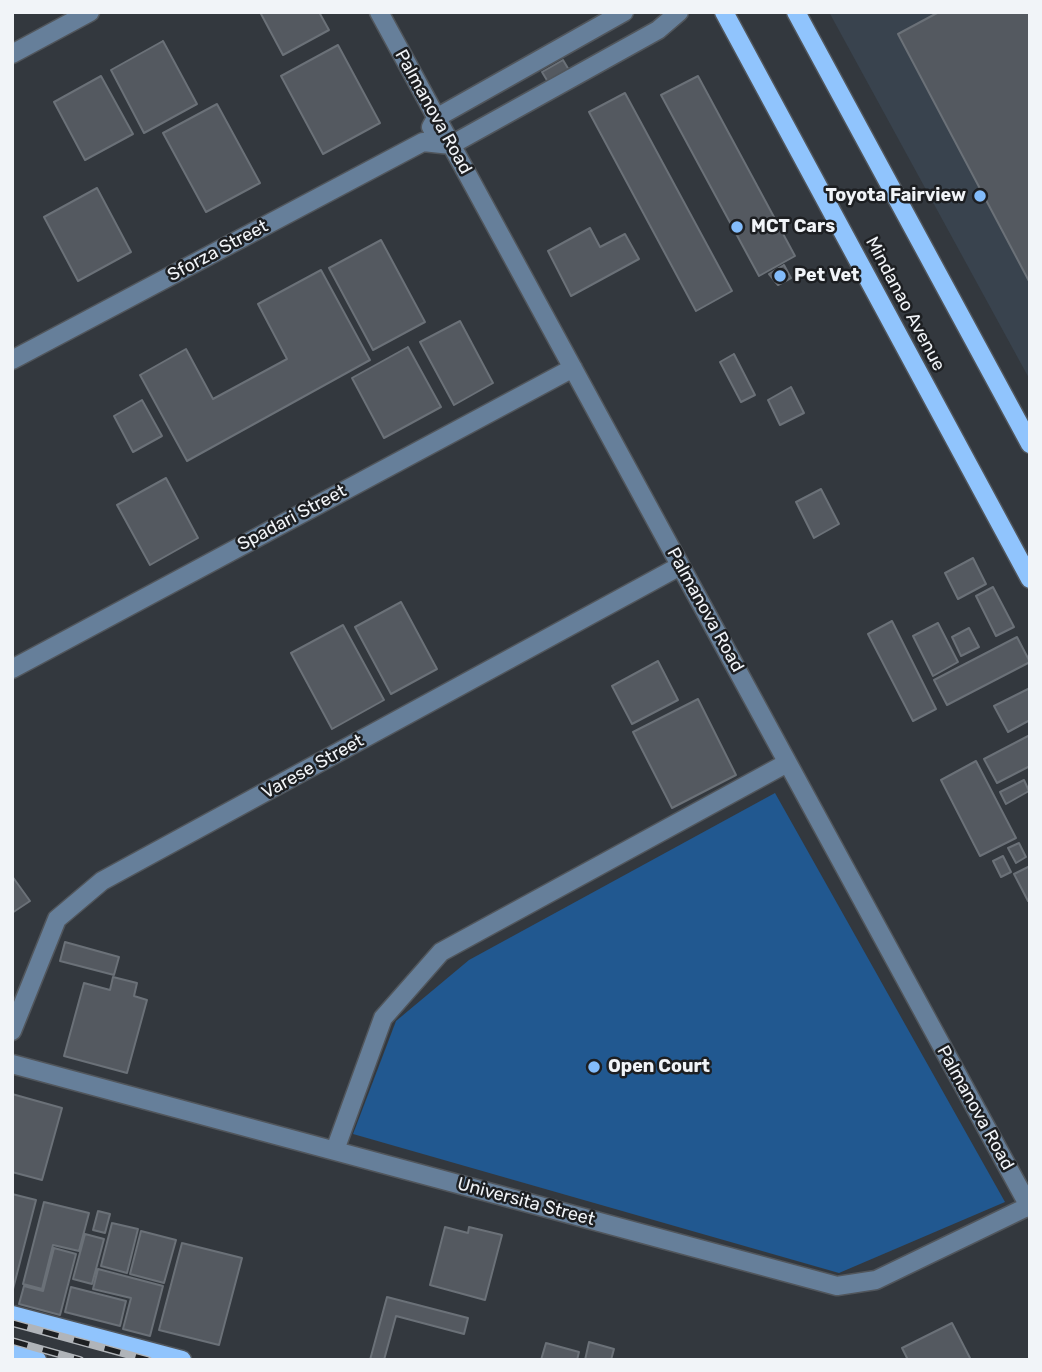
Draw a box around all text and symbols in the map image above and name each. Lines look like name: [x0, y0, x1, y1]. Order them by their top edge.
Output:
street label: Palmanova Road: [390, 46, 476, 178]
place label: Toyota Fairview: [825, 185, 966, 207]
marker: Toyota Fairview: [972, 188, 988, 204]
street label: Sforza Street: [164, 215, 272, 287]
place label: MCT Cars: [751, 216, 835, 238]
marker: MCT Cars: [729, 219, 745, 235]
street label: Mindanao Avenue: [861, 233, 949, 375]
place label: Pet Vet: [794, 265, 860, 287]
marker: Pet Vet: [772, 268, 788, 284]
street label: Spadari Street: [234, 480, 350, 556]
street label: Palmanova Road: [662, 544, 748, 676]
street label: Varese Street: [258, 730, 368, 804]
street label: Palmanova Road: [932, 1042, 1018, 1174]
place label: Open Court: [608, 1056, 710, 1078]
marker: Open Court: [586, 1059, 602, 1075]
street label: Universita Street: [455, 1173, 597, 1231]

